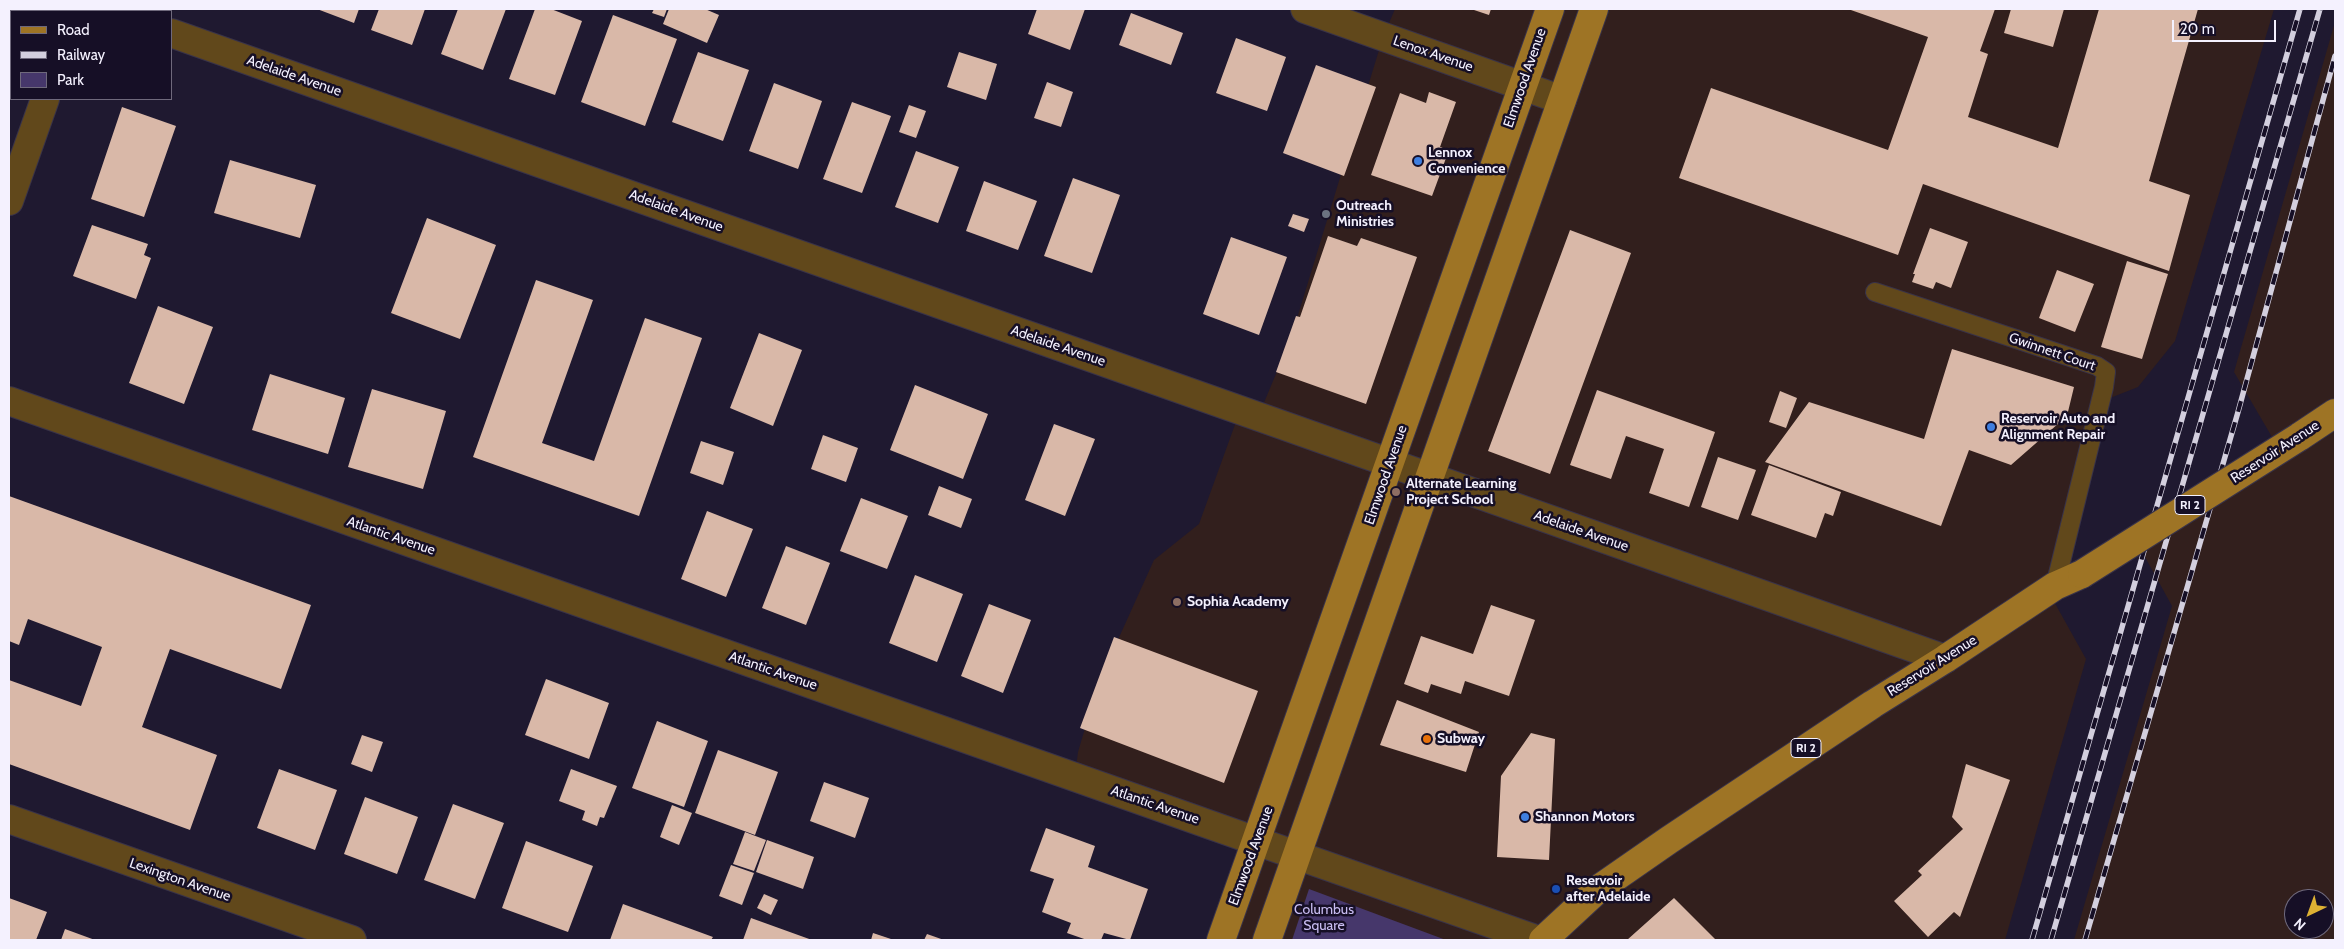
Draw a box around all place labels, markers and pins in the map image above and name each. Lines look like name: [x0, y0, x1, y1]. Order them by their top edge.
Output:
place label: Lennox Convenience: [1428, 145, 1505, 178]
marker: Lennox Convenience: [1412, 155, 1424, 167]
place label: Outreach Ministries: [1336, 198, 1394, 230]
marker: Outreach Ministries: [1320, 208, 1332, 220]
place label: Reservoir Auto and Alignment Repair: [2001, 411, 2115, 444]
marker: Reservoir Auto and Alignment Repair: [1985, 421, 1997, 433]
place label: Alternate Learning Project School: [1406, 476, 1516, 508]
marker: Alternate Learning Project School: [1390, 486, 1402, 498]
place label: Sophia Academy: [1187, 594, 1289, 610]
marker: Sophia Academy: [1171, 596, 1183, 608]
place label: Subway: [1437, 731, 1485, 747]
marker: Subway: [1421, 733, 1433, 745]
place label: Shannon Motors: [1535, 809, 1635, 825]
marker: Shannon Motors: [1519, 811, 1531, 823]
place label: Reservoir after Adelaide: [1566, 873, 1650, 906]
marker: Reservoir after Adelaide: [1550, 883, 1562, 895]

